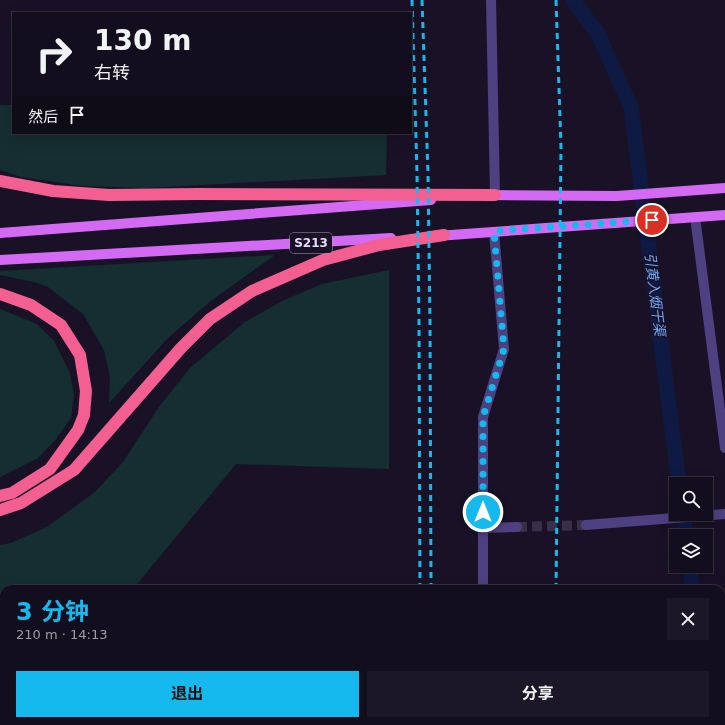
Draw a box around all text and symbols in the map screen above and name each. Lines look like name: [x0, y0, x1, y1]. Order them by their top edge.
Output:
text: 130 m: [94, 24, 191, 57]
icon: right: [28, 28, 80, 80]
text: 右转: [94, 62, 130, 83]
icon: arrive: [66, 104, 88, 126]
text: 然后: [28, 108, 58, 126]
pin: [635, 203, 669, 237]
icon: arrive: [641, 209, 663, 231]
road number: S213: [290, 233, 332, 253]
water label: 引黄入烟干渠: [642, 251, 668, 339]
map controls: [669, 477, 713, 573]
button: search: [669, 477, 713, 521]
position arrow: [462, 491, 504, 533]
button: layers: [669, 529, 713, 573]
text: 3 分钟: [16, 598, 89, 626]
button: close: [667, 598, 709, 640]
text: 210 m · 14:13: [16, 627, 107, 642]
button: 退出: [16, 671, 359, 717]
button: 分享: [367, 671, 709, 717]

